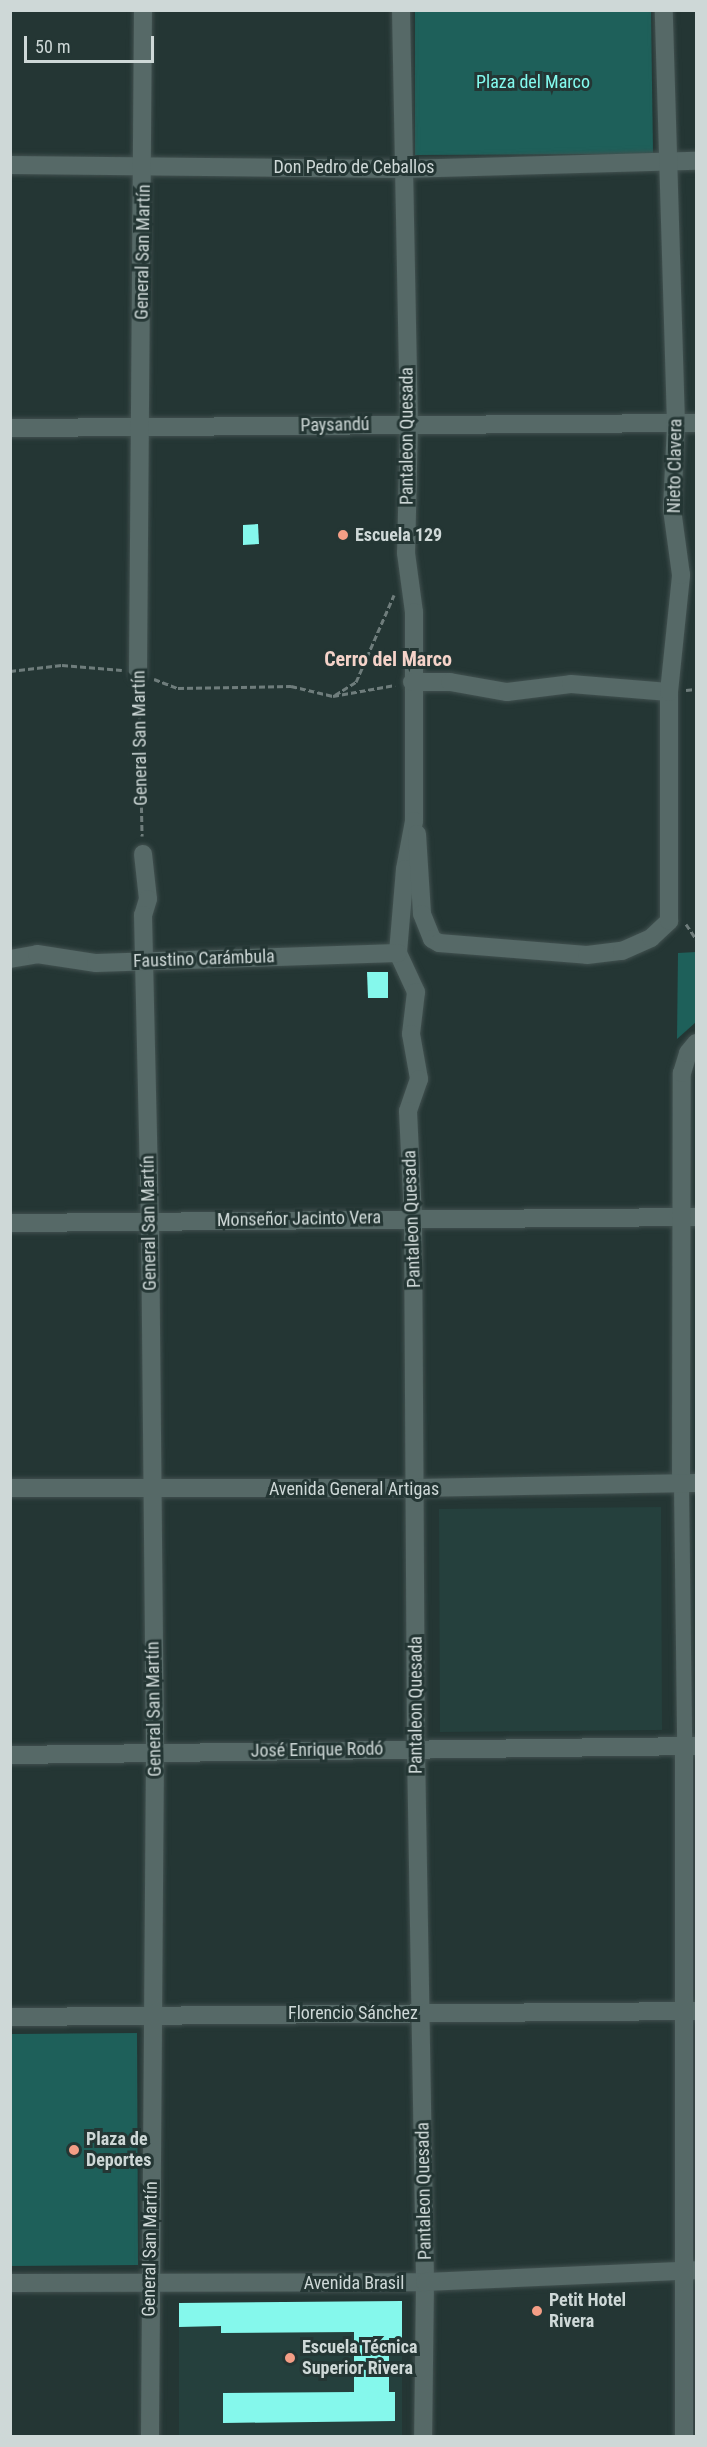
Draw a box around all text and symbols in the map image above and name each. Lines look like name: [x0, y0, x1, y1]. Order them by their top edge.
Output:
scale bar: [27, 24, 158, 62]
text: 50 m: [35, 36, 70, 57]
park label: Plaza del Marco: [476, 71, 590, 93]
street label: Don Pedro de Ceballos: [273, 156, 435, 178]
street label: General San Martín: [131, 184, 155, 320]
street label: Pantaleon Quesada: [396, 367, 418, 505]
street label: Paysandú: [300, 414, 370, 436]
street label: Nieto Clavera: [663, 418, 687, 514]
place label: Escuela 129: [355, 524, 442, 546]
marker: Escuela 129: [336, 528, 350, 542]
district label: Cerro del Marco: [324, 647, 452, 671]
street label: General San Martín: [128, 670, 152, 806]
street label: Faustino Carámbula: [133, 946, 275, 972]
street label: Pantaleon Quesada: [399, 1150, 425, 1288]
street label: General San Martín: [137, 1155, 161, 1291]
street label: Monseñor Jacinto Vera: [217, 1207, 381, 1231]
street label: Avenida General Artigas: [269, 1478, 439, 1500]
street label: Pantaleon Quesada: [405, 1636, 427, 1774]
street label: General San Martín: [142, 1641, 166, 1777]
street label: José Enrique Rodó: [251, 1738, 383, 1762]
street label: Florencio Sánchez: [288, 2002, 418, 2024]
street label: Pantaleon Quesada: [412, 2122, 436, 2260]
place label: Plaza de Deportes: [86, 2129, 151, 2172]
marker: Plaza de Deportes: [67, 2143, 81, 2157]
street label: General San Martín: [138, 2181, 162, 2317]
street label: Avenida Brasil: [304, 2272, 404, 2294]
place label: Petit Hotel Rivera: [549, 2290, 626, 2332]
marker: Petit Hotel Rivera: [530, 2304, 544, 2318]
place label: Escuela Técnica Superior Rivera: [302, 2337, 418, 2380]
marker: Escuela Técnica Superior Rivera: [283, 2351, 297, 2365]

